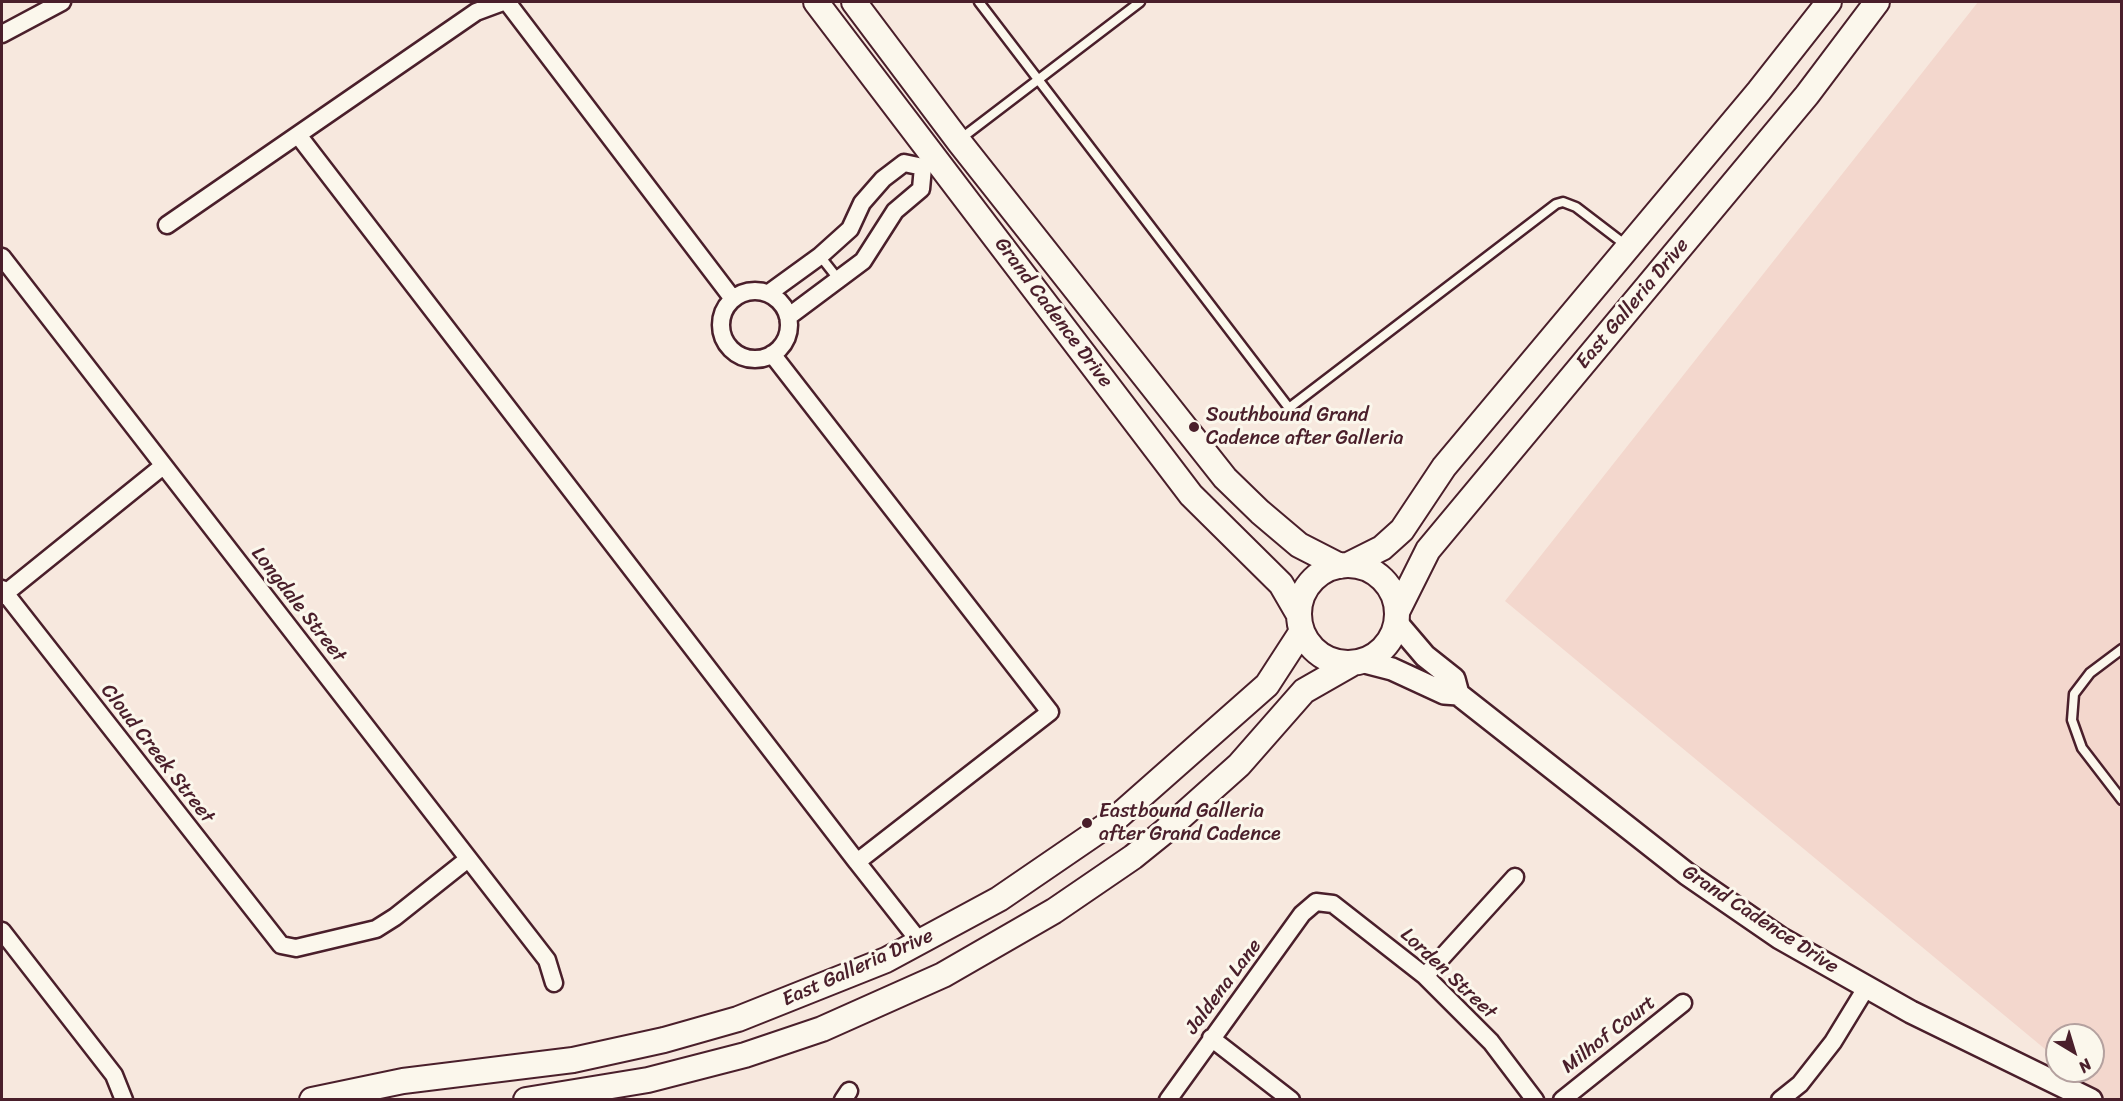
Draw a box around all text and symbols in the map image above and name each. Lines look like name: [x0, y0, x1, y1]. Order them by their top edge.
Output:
street label: Grand Cadence Drive: [989, 233, 1117, 393]
street label: East Galleria Drive: [1572, 234, 1694, 374]
place label: Southbound Grand Cadence after Galleria: [1206, 404, 1403, 451]
marker: Southbound Grand Cadence after Galleria: [1187, 420, 1201, 434]
street label: Longdale Street: [246, 543, 350, 667]
street label: Cloud Creek Street: [95, 680, 219, 828]
place label: Eastbound Galleria after Grand Cadence: [1099, 800, 1281, 847]
marker: Eastbound Galleria after Grand Cadence: [1080, 816, 1094, 830]
street label: Grand Cadence Drive: [1677, 861, 1843, 979]
street label: Lorden Street: [1395, 923, 1501, 1025]
street label: East Galleria Drive: [779, 924, 937, 1012]
street label: Jaldena Lane: [1181, 935, 1267, 1039]
street label: Milhof Court: [1557, 991, 1661, 1079]
north arrow: [2045, 1023, 2105, 1083]
text: N: [2072, 1051, 2098, 1081]

